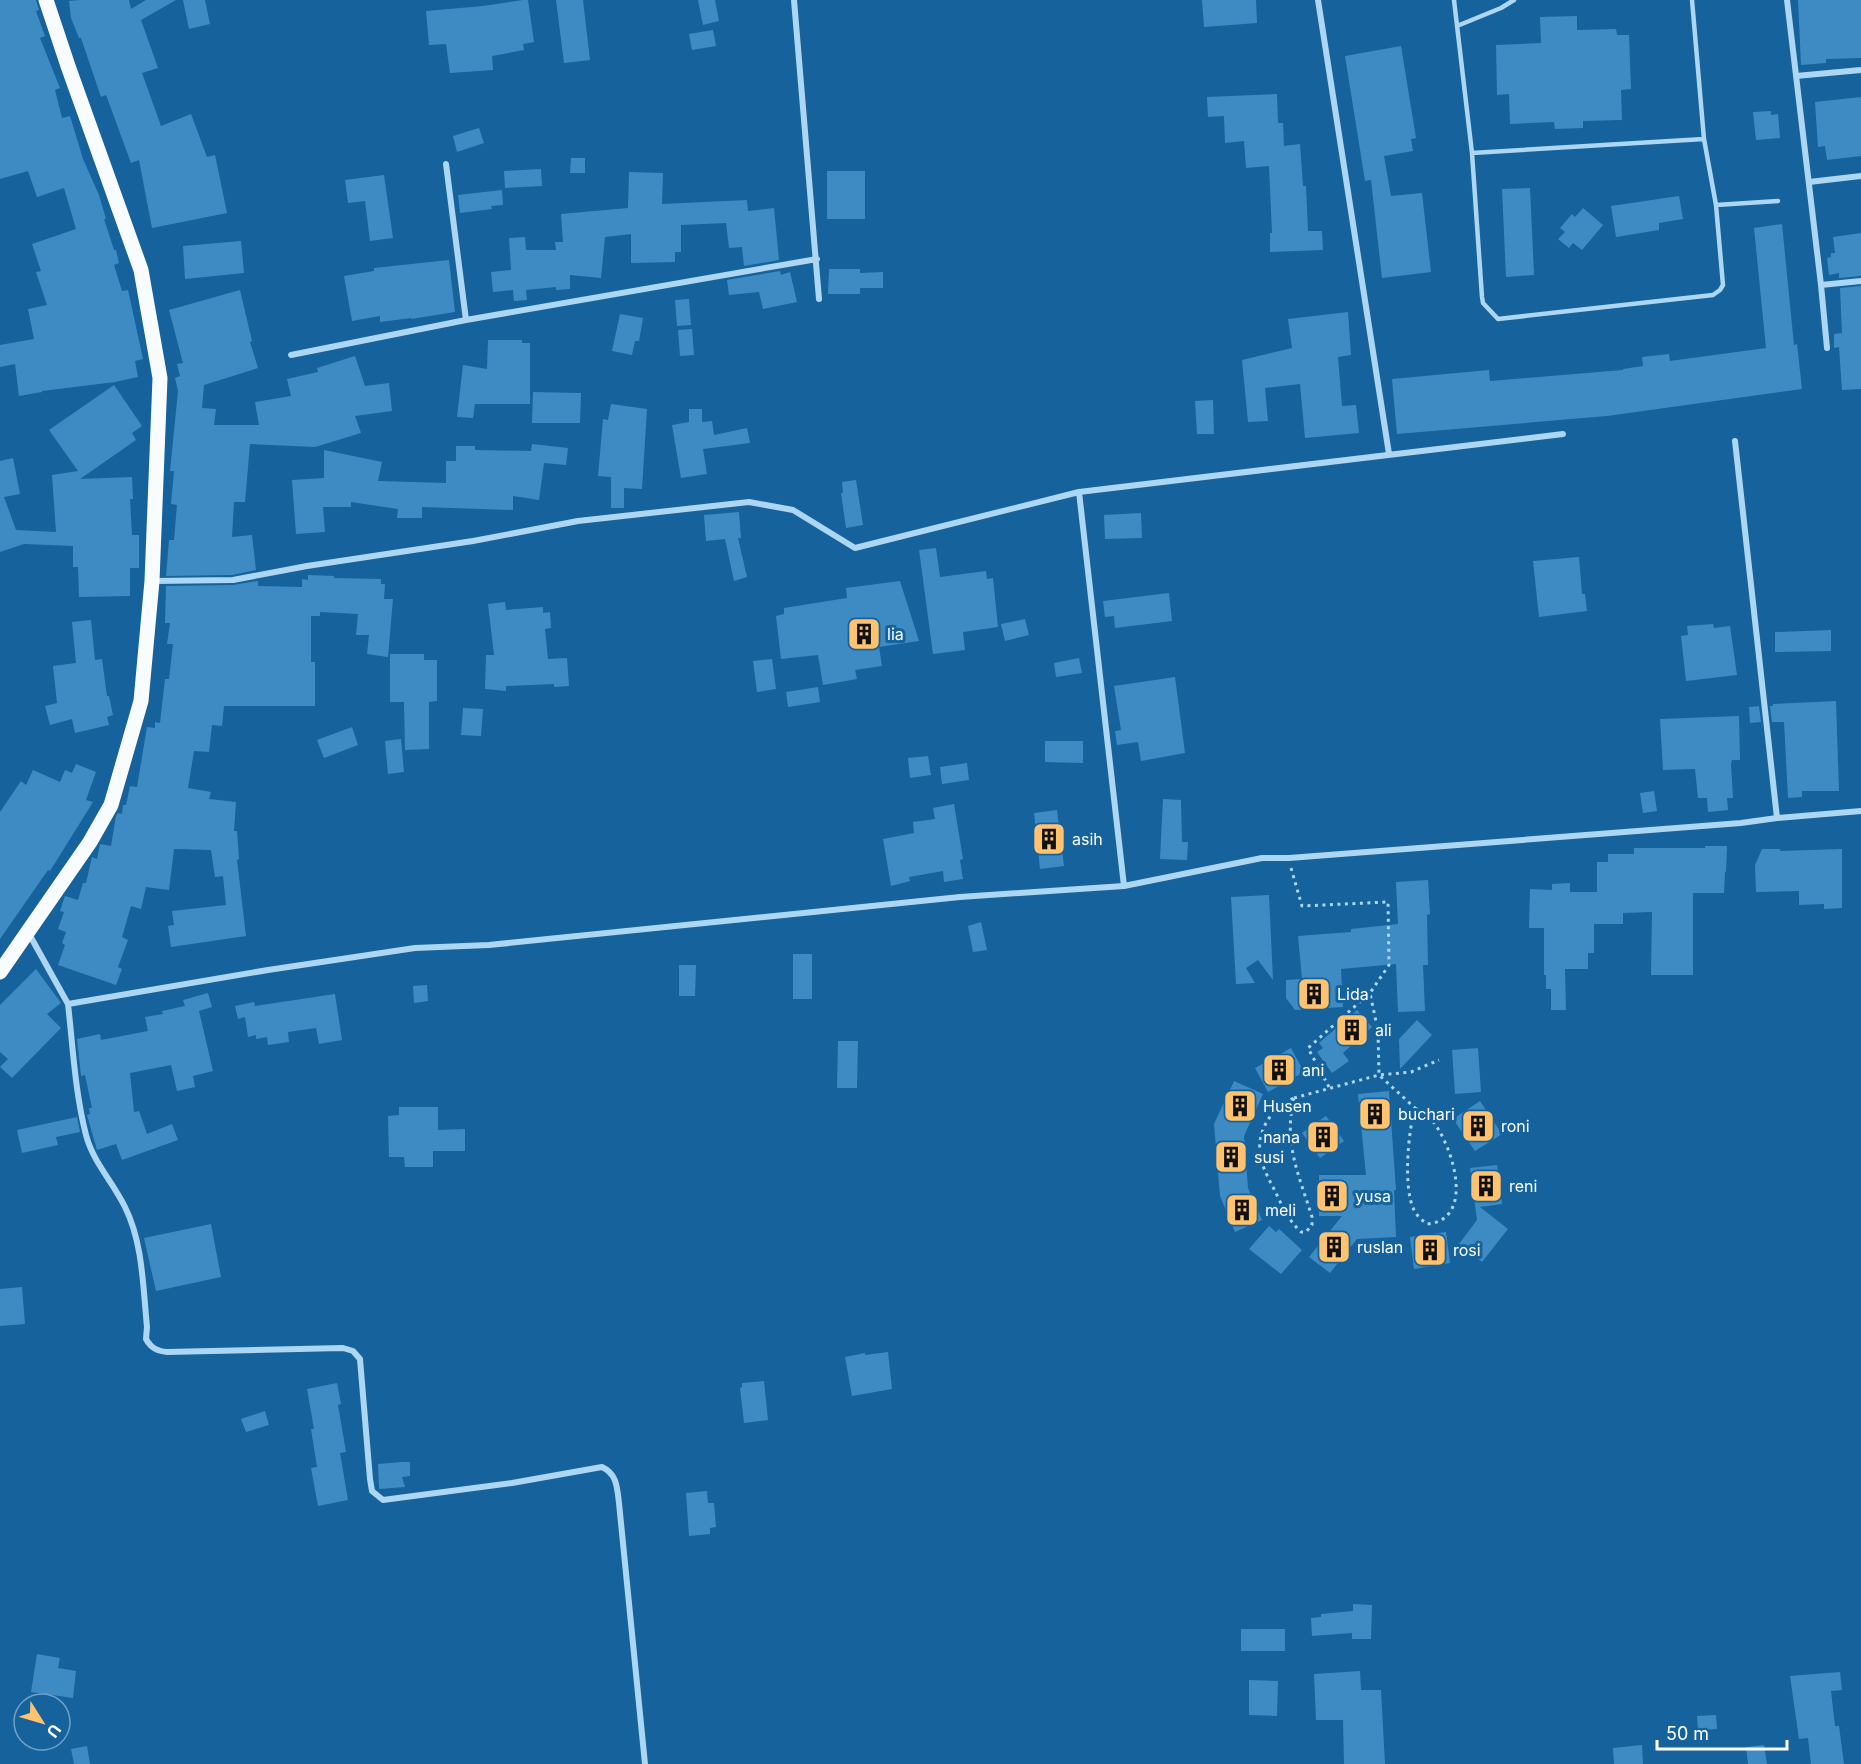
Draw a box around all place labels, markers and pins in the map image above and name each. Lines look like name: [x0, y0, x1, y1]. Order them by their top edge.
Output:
building icon: lia: [846, 616, 882, 652]
place label: lia: [887, 624, 904, 644]
building icon: asih: [1031, 821, 1067, 857]
place label: asih: [1072, 829, 1103, 849]
building icon: Lida: [1296, 976, 1332, 1012]
place label: Lida: [1337, 984, 1369, 1004]
building icon: ali: [1334, 1012, 1370, 1048]
place label: ali: [1375, 1020, 1392, 1040]
building icon: ani: [1261, 1052, 1297, 1088]
place label: ani: [1302, 1060, 1324, 1080]
building icon: Husen: [1222, 1088, 1258, 1124]
place label: Husen: [1263, 1096, 1312, 1116]
building icon: buchari: [1357, 1096, 1393, 1132]
place label: buchari: [1398, 1104, 1455, 1124]
building icon: roni: [1460, 1108, 1496, 1144]
place label: roni: [1501, 1116, 1530, 1136]
building icon: nana: [1305, 1119, 1341, 1155]
place label: nana: [1263, 1127, 1300, 1147]
building icon: susi: [1213, 1139, 1249, 1175]
place label: susi: [1254, 1147, 1284, 1167]
building icon: reni: [1468, 1168, 1504, 1204]
place label: reni: [1509, 1176, 1537, 1196]
building icon: yusa: [1314, 1178, 1350, 1214]
place label: yusa: [1355, 1186, 1391, 1206]
building icon: meli: [1224, 1192, 1260, 1228]
place label: meli: [1265, 1200, 1296, 1220]
building icon: ruslan: [1316, 1229, 1352, 1265]
building icon: rosi: [1412, 1232, 1448, 1268]
place label: ruslan: [1357, 1237, 1403, 1257]
place label: rosi: [1453, 1240, 1481, 1260]

